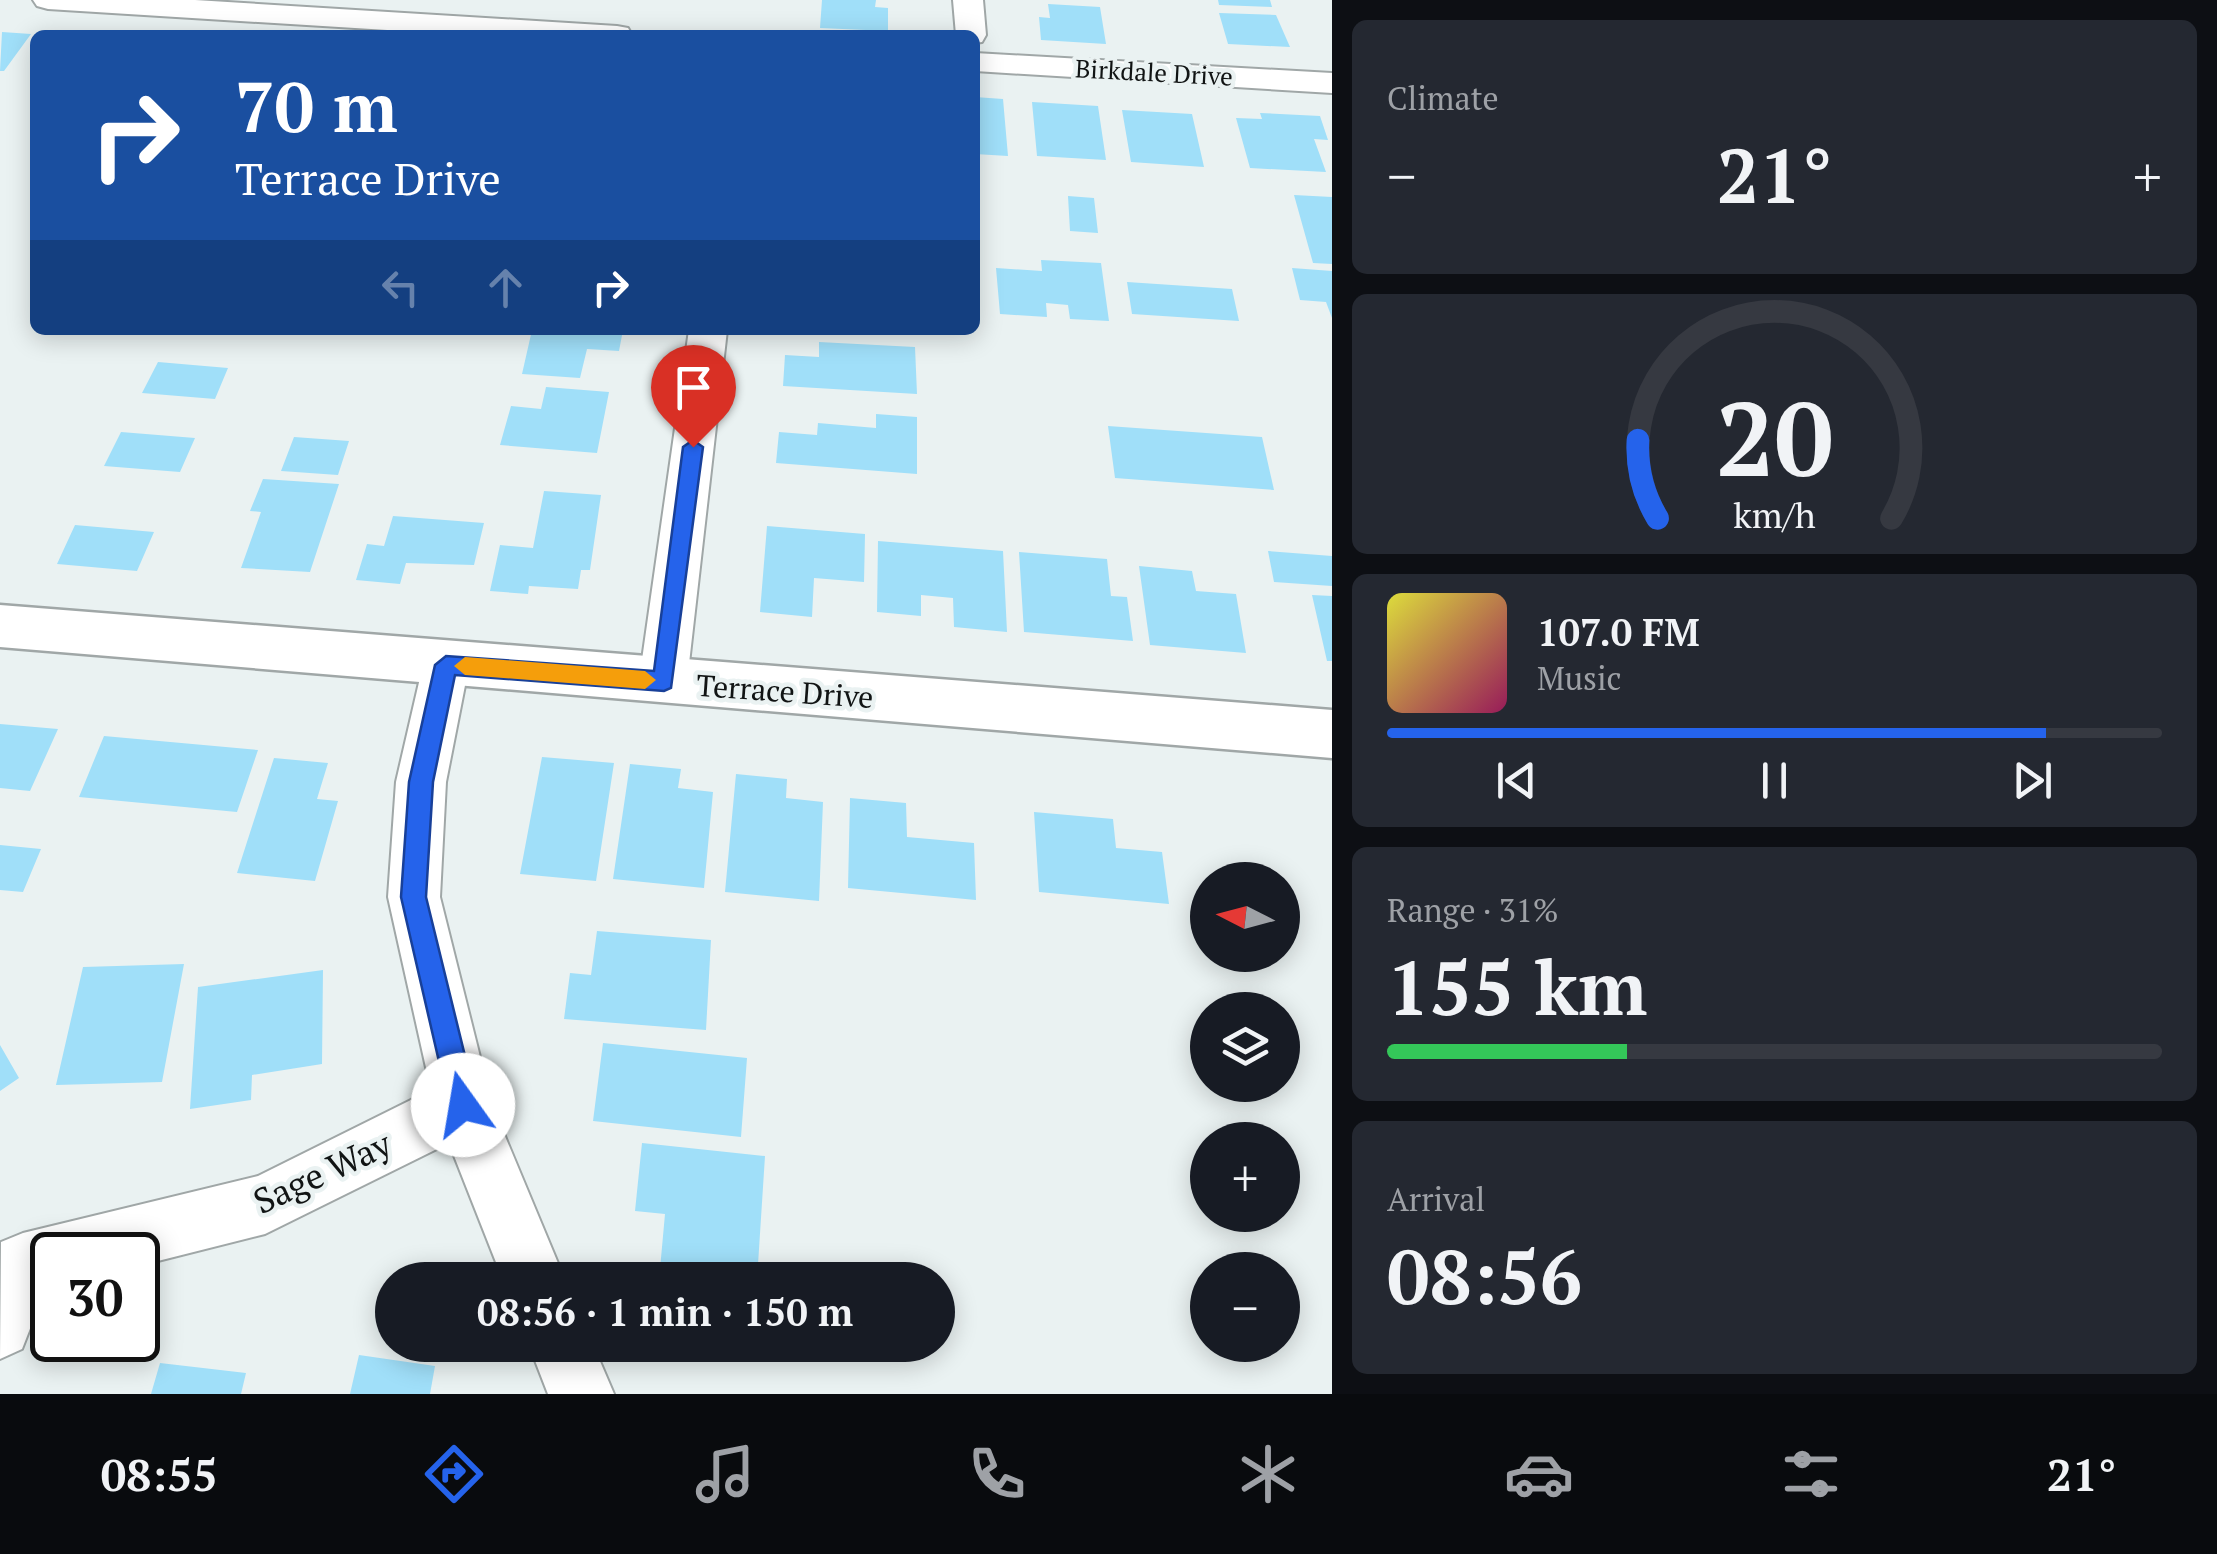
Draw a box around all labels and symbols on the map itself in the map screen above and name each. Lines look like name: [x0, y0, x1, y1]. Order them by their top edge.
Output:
street label: Birkdale Drive: [1074, 51, 1234, 93]
pin: [651, 345, 736, 448]
street label: Terrace Drive: [695, 665, 875, 717]
north arrow: [1190, 862, 1300, 972]
position arrow: [411, 1053, 515, 1157]
street label: Sage Way: [246, 1120, 399, 1224]
speed limit sign: 30: [30, 1232, 160, 1362]

